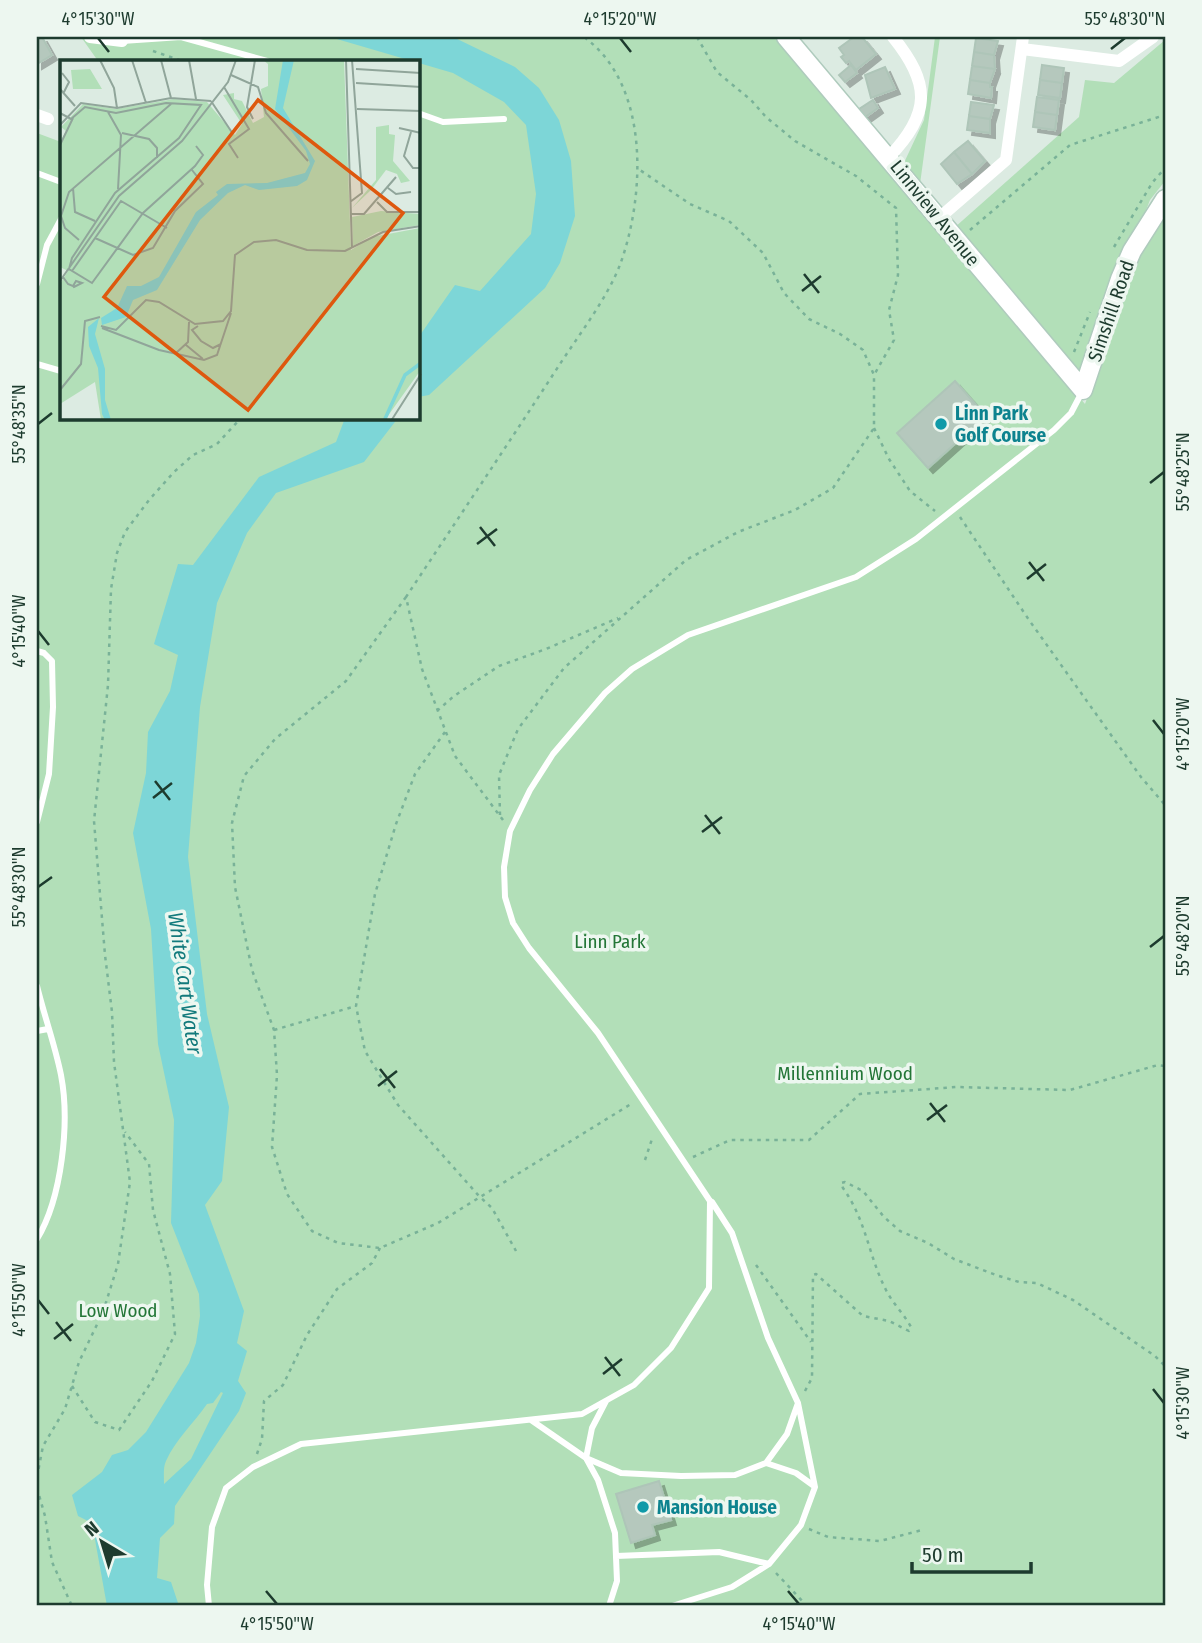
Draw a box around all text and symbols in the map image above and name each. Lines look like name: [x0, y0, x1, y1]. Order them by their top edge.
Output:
text: 4°15'30"W: [61, 8, 135, 30]
text: 4°15'20"W: [584, 8, 657, 30]
text: 55°48'30"N: [1085, 8, 1165, 30]
inset map: [60, 60, 420, 420]
street label: Linnview Avenue: [885, 155, 985, 271]
street label: Simshill Road: [1083, 257, 1139, 365]
text: 55°48'35"N: [8, 384, 30, 464]
place label: Linn Park Golf Course: [955, 402, 1046, 447]
marker: Linn Park Golf Course: [933, 416, 949, 432]
text: 55°48'25"N: [1172, 432, 1194, 512]
text: 4°15'40"W: [8, 594, 30, 668]
text: 4°15'20"W: [1172, 697, 1194, 770]
text: 55°48'30"N: [8, 847, 30, 927]
text: 55°48'20"N: [1172, 896, 1194, 976]
water label: White Cart Water: [162, 910, 208, 1056]
park label: Linn Park: [574, 930, 646, 953]
park label: Millennium Wood: [777, 1062, 913, 1085]
text: 4°15'50"W: [8, 1263, 30, 1337]
park label: Low Wood: [78, 1299, 158, 1322]
text: 4°15'30"W: [1172, 1366, 1194, 1440]
place label: Mansion House: [657, 1496, 777, 1519]
marker: Mansion House: [635, 1499, 651, 1515]
north arrow: [66, 1506, 136, 1576]
text: N: [80, 1516, 103, 1542]
scale bar: [912, 1531, 1030, 1575]
text: 50 m: [922, 1542, 964, 1568]
text: 4°15'50"W: [240, 1613, 314, 1635]
text: 4°15'40"W: [762, 1613, 836, 1635]

